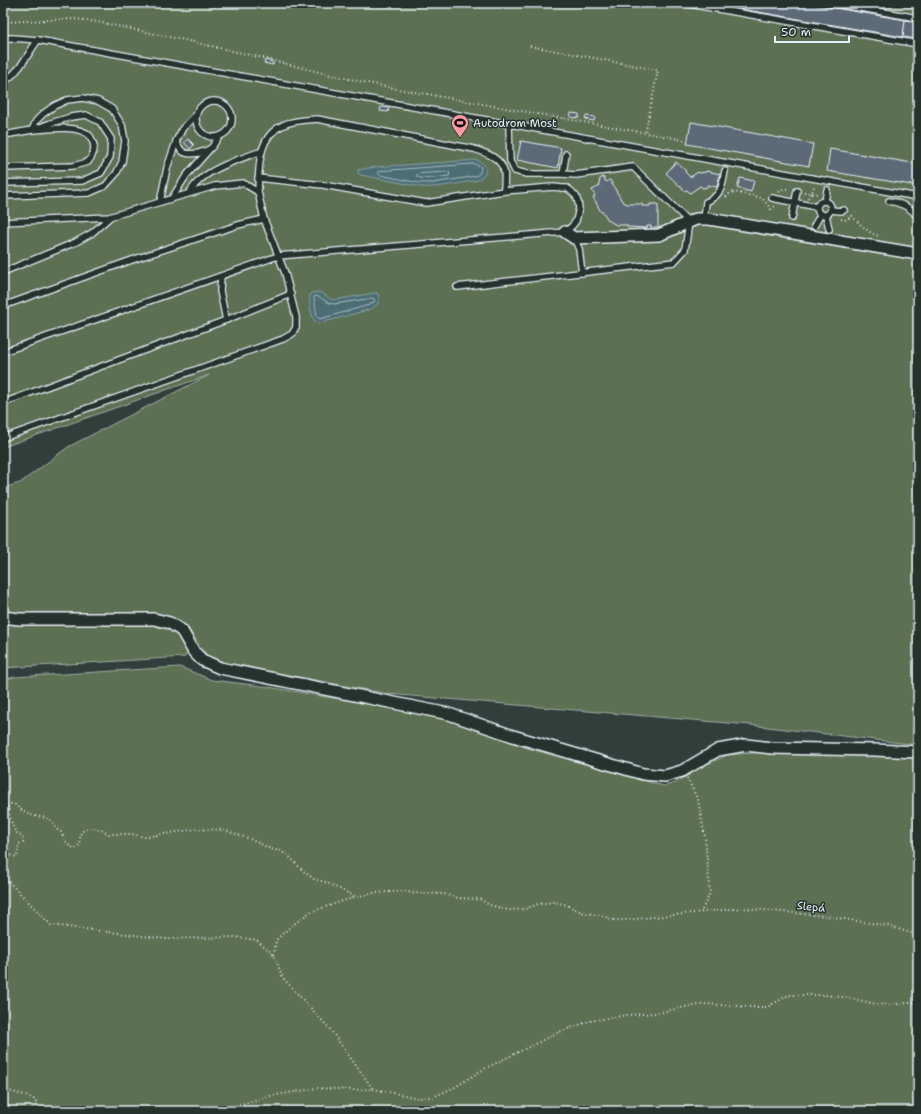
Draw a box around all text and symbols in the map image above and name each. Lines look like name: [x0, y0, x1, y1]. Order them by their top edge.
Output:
scale bar: [775, 18, 849, 44]
text: 50 m: [781, 24, 811, 40]
sports icon: Autodrom Most: [450, 113, 470, 138]
place label: Autodrom Most: [473, 116, 557, 131]
street label: Slepá: [796, 898, 826, 916]

